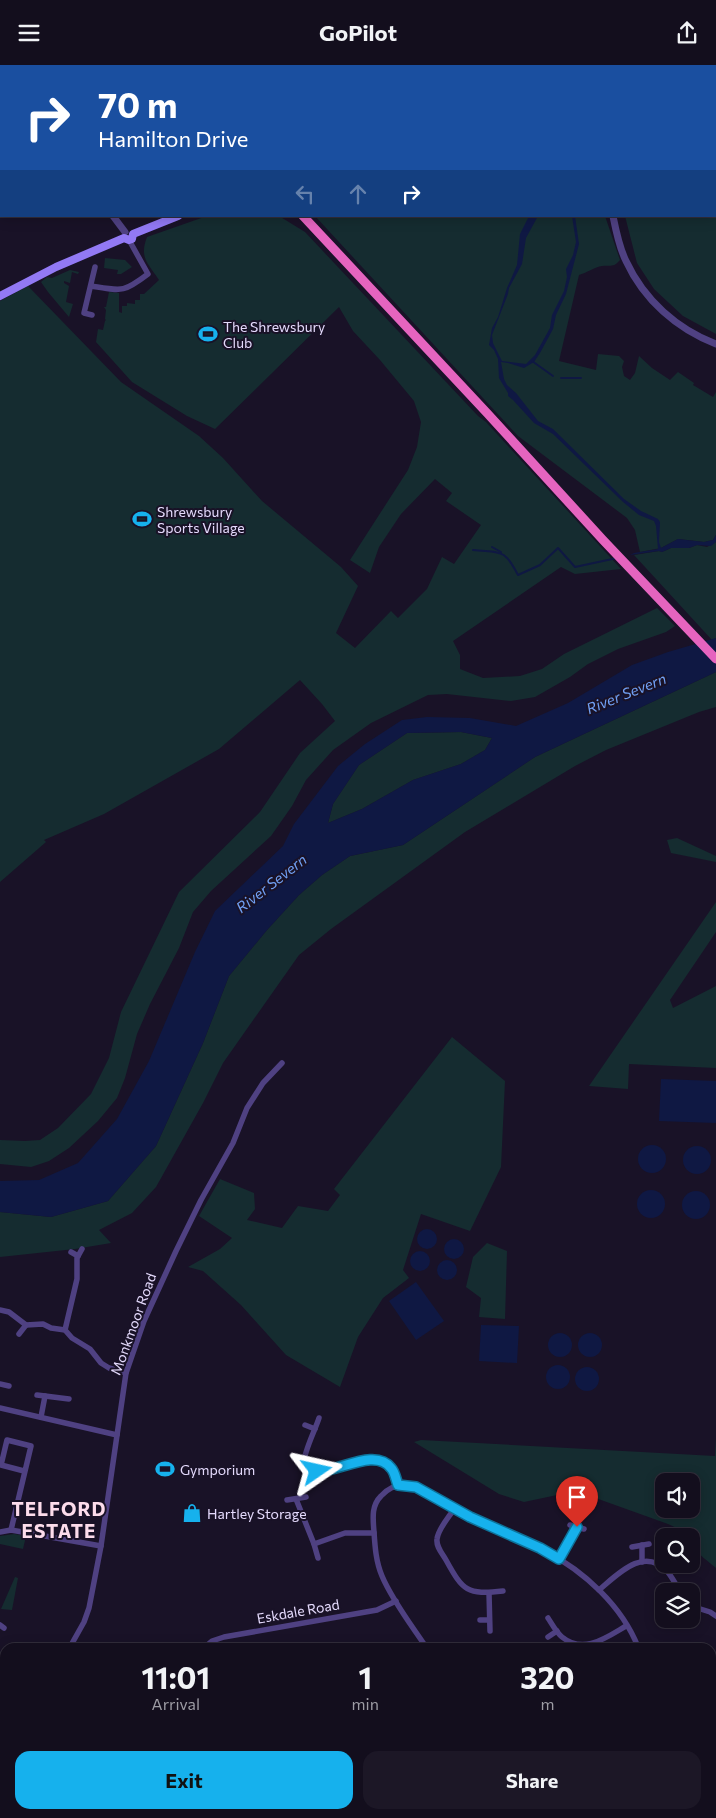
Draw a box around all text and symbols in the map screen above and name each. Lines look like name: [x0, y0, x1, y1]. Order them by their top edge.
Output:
icon: menu: [15, 19, 43, 47]
text: GoPilot: [319, 19, 397, 46]
icon: share: [673, 19, 701, 47]
text: 70 m: [98, 82, 178, 125]
icon: right: [15, 85, 80, 150]
text: Hamilton Drive: [98, 125, 248, 152]
icon: left: [291, 180, 319, 208]
icon: ahead: [344, 180, 372, 208]
icon: right: [397, 180, 425, 208]
place label: The Shrewsbury Club: [223, 318, 325, 351]
sports icon: The Shrewsbury Club: [197, 323, 219, 345]
place label: Shrewsbury Sports Village: [157, 503, 245, 536]
sports icon: Shrewsbury Sports Village: [131, 508, 153, 530]
water label: River Severn: [583, 669, 669, 717]
water label: River Severn: [232, 850, 310, 916]
street label: Monkmoor Road: [107, 1271, 159, 1377]
position arrow: [290, 1444, 342, 1496]
sports icon: Gymporium: [154, 1458, 176, 1480]
place label: Gymporium: [180, 1461, 255, 1478]
map controls: [655, 1473, 700, 1628]
button: sound: [655, 1473, 700, 1518]
pin: [556, 1476, 598, 1527]
icon: arrive: [563, 1483, 591, 1511]
district label: TELFORD ESTATE: [11, 1497, 107, 1542]
shop icon: Hartley Storage: [181, 1502, 203, 1524]
place label: Hartley Storage: [207, 1505, 307, 1522]
button: search: [655, 1528, 700, 1573]
button: layers: [655, 1583, 700, 1628]
street label: Eskdale Road: [255, 1595, 341, 1627]
text: 11:01: [142, 1658, 210, 1695]
text: 1: [358, 1658, 372, 1695]
text: 320: [520, 1658, 574, 1695]
text: Arrival: [152, 1694, 200, 1713]
text: min: [352, 1694, 379, 1713]
text: m: [540, 1694, 554, 1713]
button: Exit: [15, 1751, 353, 1809]
button: Share: [363, 1751, 701, 1809]

